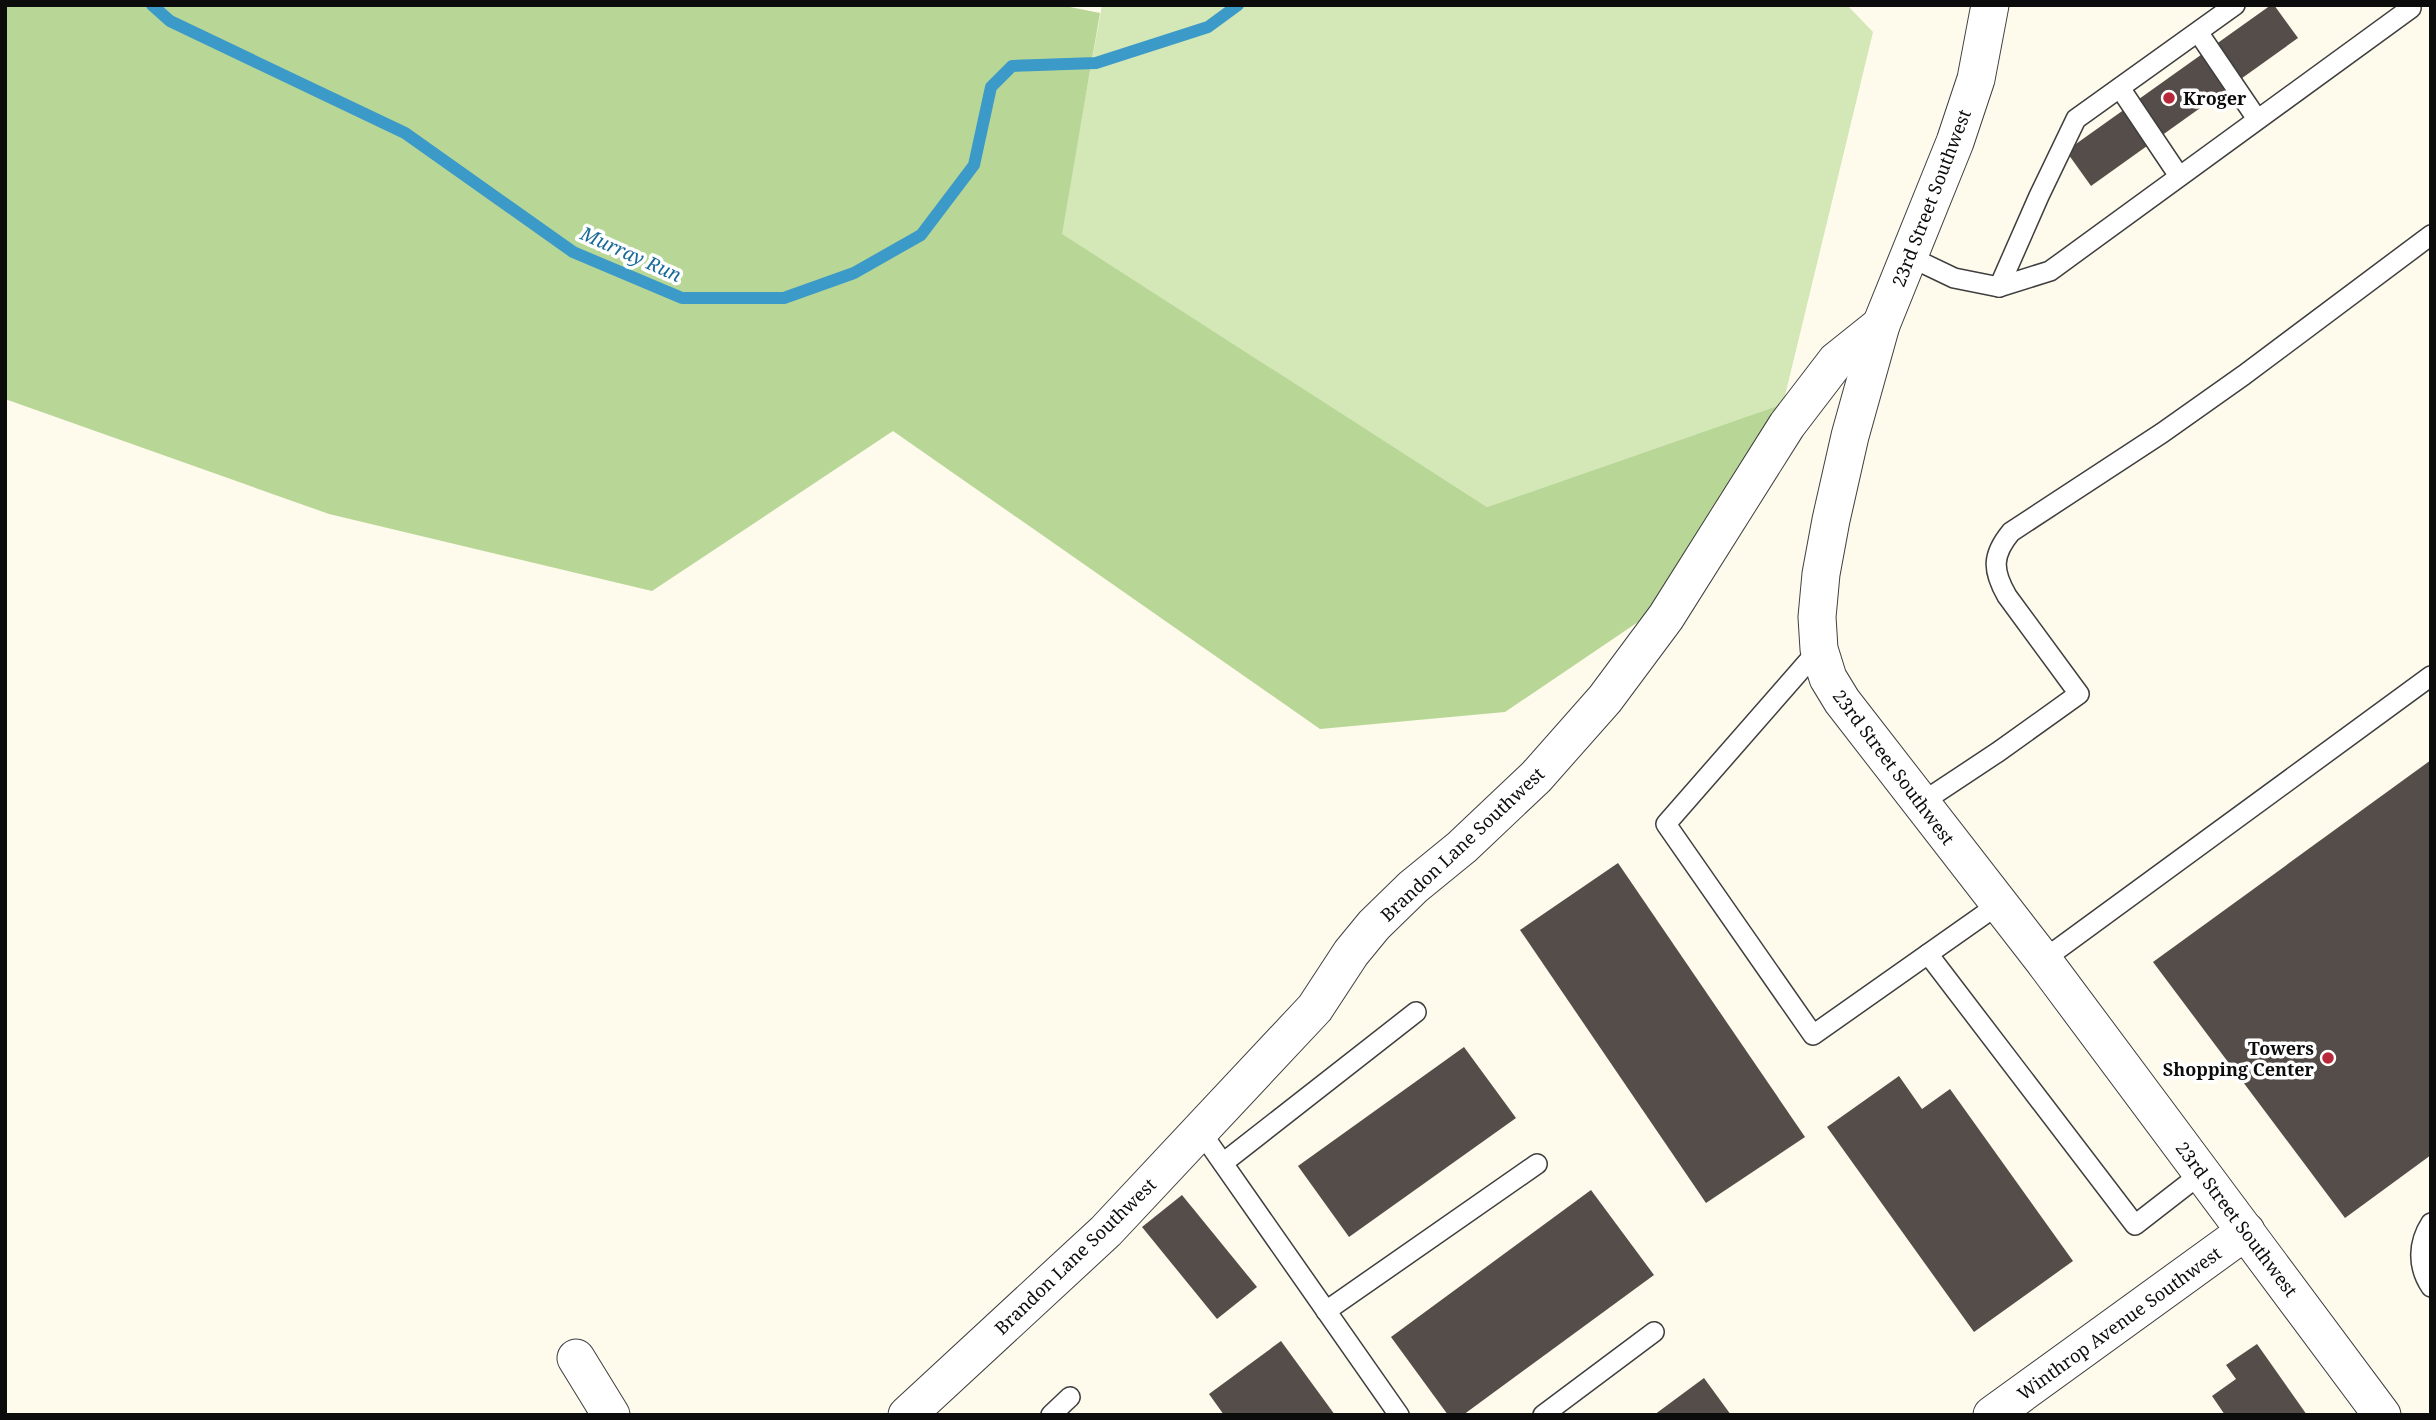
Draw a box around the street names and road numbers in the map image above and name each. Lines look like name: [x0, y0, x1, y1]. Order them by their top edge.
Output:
street label: 23rd Street Southwest: [1886, 106, 1976, 290]
street label: 23rd Street Southwest: [1828, 685, 1960, 849]
street label: Brandon Lane Southwest: [1375, 762, 1549, 926]
street label: 23rd Street Southwest: [2171, 1137, 2303, 1301]
street label: Brandon Lane Southwest: [989, 1172, 1161, 1340]
street label: Winthrop Avenue Southwest: [2012, 1241, 2226, 1405]

